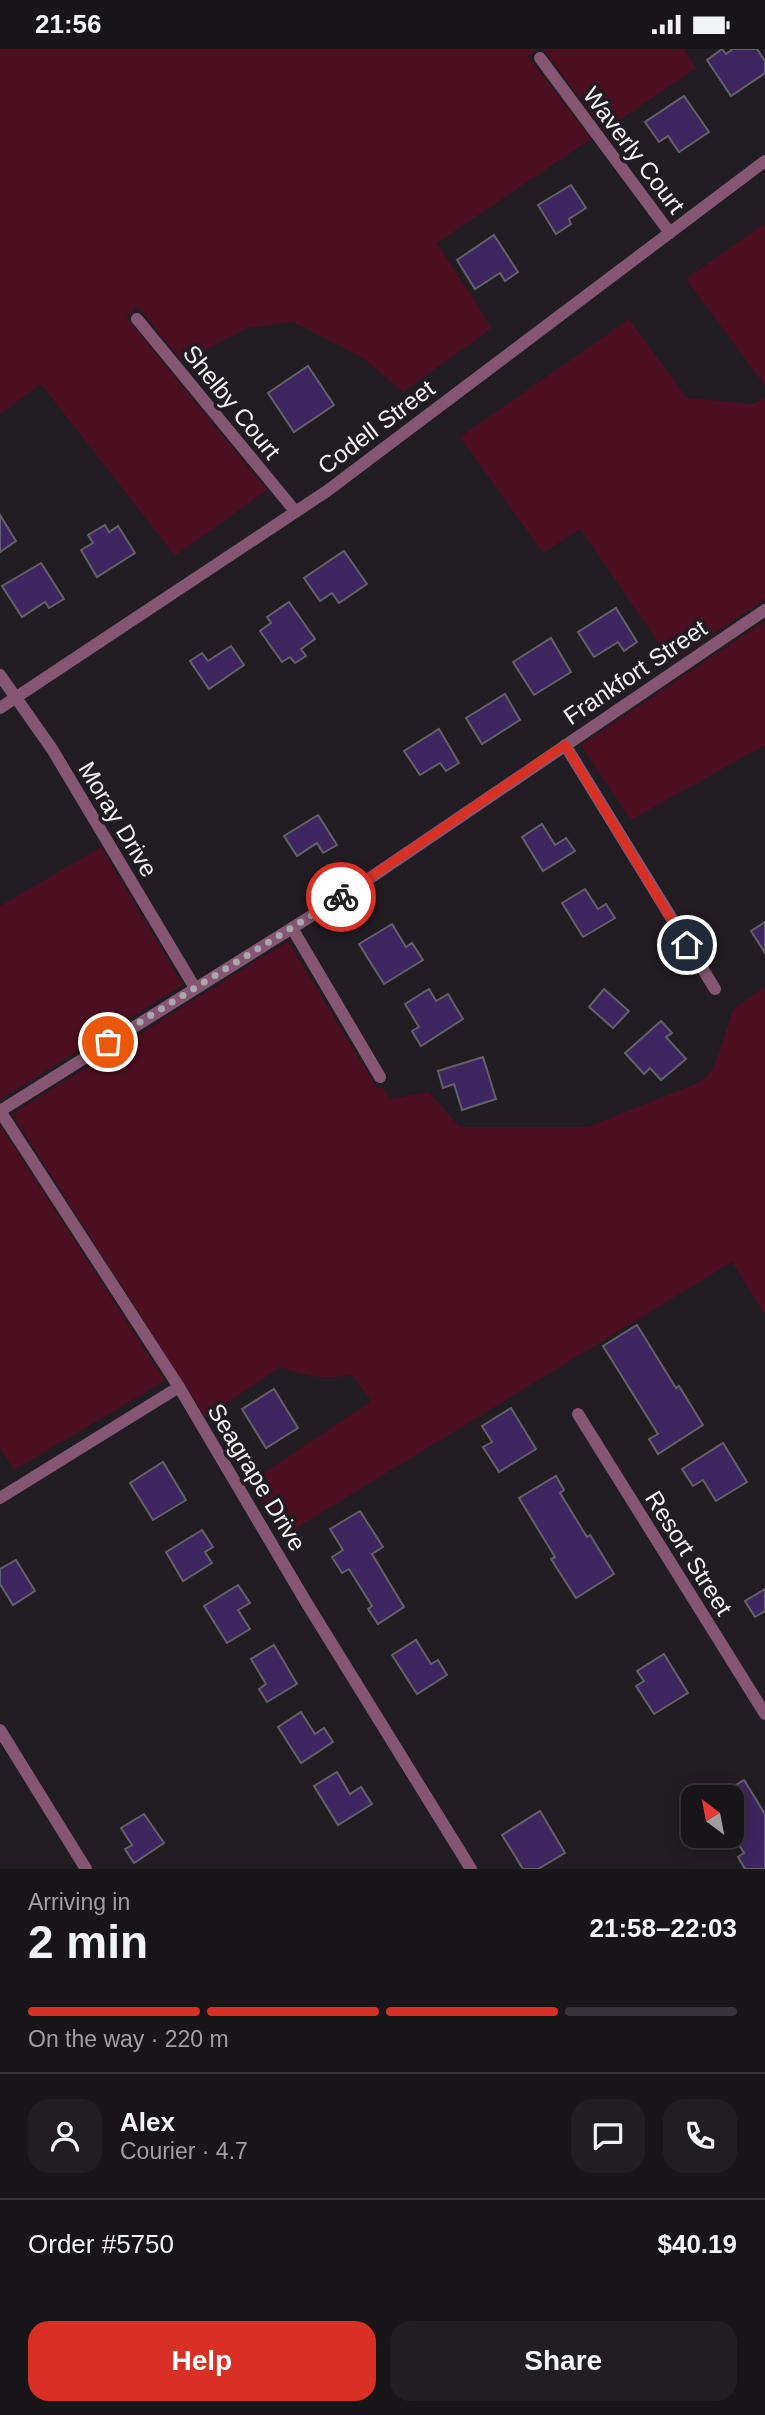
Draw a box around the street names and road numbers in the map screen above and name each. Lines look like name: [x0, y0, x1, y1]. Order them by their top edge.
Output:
street label: Waverly Court: [578, 82, 690, 219]
street label: Shelby Court: [178, 340, 286, 465]
street label: Codell Street: [312, 374, 440, 480]
street label: Frankfort Street: [558, 614, 712, 730]
street label: Moray Drive: [73, 757, 163, 881]
street label: Seagrape Drive: [202, 1399, 312, 1555]
street label: Resort Street: [640, 1486, 738, 1620]

